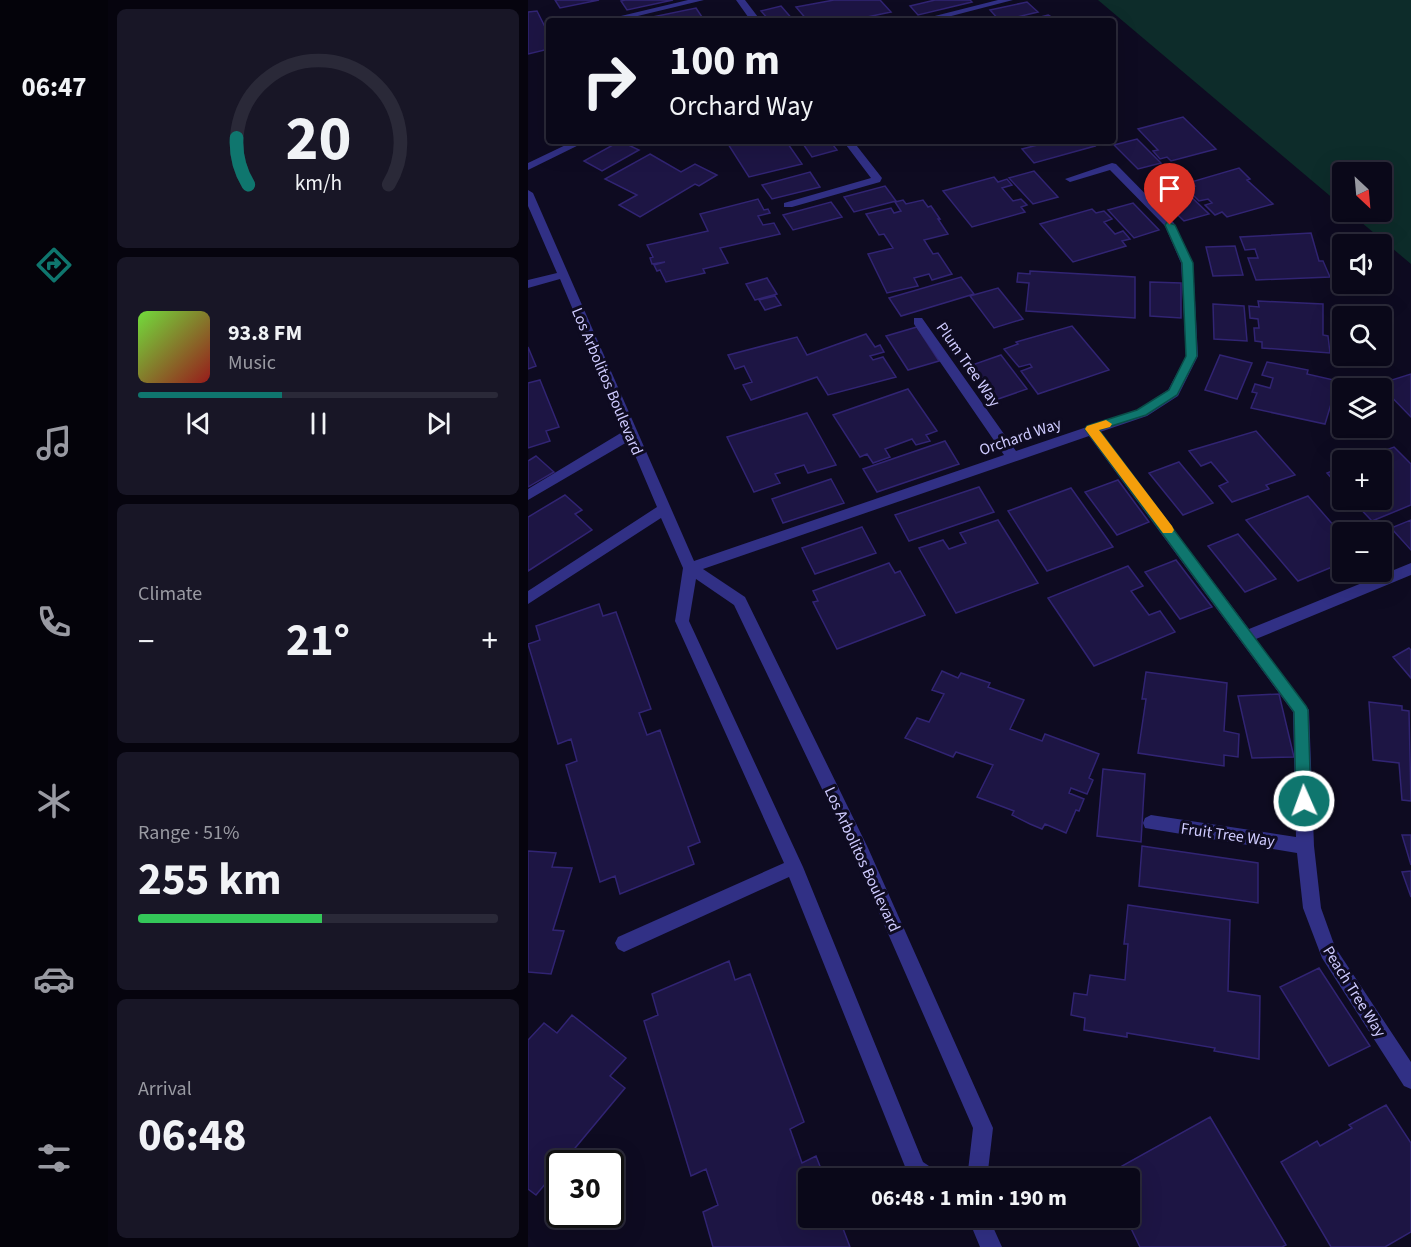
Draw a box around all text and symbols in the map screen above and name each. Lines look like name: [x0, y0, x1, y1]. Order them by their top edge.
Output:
text: 100 m: [669, 31, 780, 91]
icon: right: [570, 42, 648, 120]
text: 06:47: [21, 68, 87, 107]
text: Orchard Way: [669, 87, 813, 126]
text: 20: [285, 95, 351, 184]
north arrow: [1332, 162, 1392, 222]
map controls: [1332, 162, 1392, 582]
pin: [1144, 163, 1195, 225]
text: km/h: [294, 169, 342, 200]
icon: arrive: [1153, 172, 1186, 205]
button: sound: [1332, 234, 1392, 294]
icon: directions: [33, 244, 75, 286]
street label: Los Arbolitos Boulevard: [566, 304, 648, 458]
button: search: [1332, 306, 1392, 366]
text: 93.8 FM: [228, 317, 302, 349]
street label: Plum Tree Way: [931, 318, 1006, 412]
text: Music: [228, 349, 276, 377]
button: layers: [1332, 378, 1392, 438]
icon: previous: [182, 407, 215, 440]
icon: pause: [302, 407, 335, 440]
icon: next: [422, 407, 455, 440]
street label: Orchard Way: [976, 412, 1065, 461]
icon: music: [33, 422, 75, 464]
button: +: [1332, 450, 1392, 510]
button: −: [1332, 522, 1392, 582]
text: Climate: [138, 580, 202, 608]
icon: phone: [33, 601, 75, 643]
text: 21°: [286, 609, 350, 673]
text: −: [138, 618, 154, 665]
text: +: [482, 618, 498, 665]
position arrow: [1272, 769, 1336, 833]
icon: climate: [33, 780, 75, 822]
street label: Los Arbolitos Boulevard: [819, 783, 905, 936]
street label: Fruit Tree Way: [1180, 818, 1277, 853]
text: Range · 51%: [138, 819, 239, 847]
text: 255 km: [138, 848, 282, 912]
street label: Peach Tree Way: [1317, 942, 1391, 1042]
icon: car: [33, 958, 75, 1000]
text: Arrival: [138, 1075, 192, 1103]
text: 06:48: [138, 1104, 247, 1168]
icon: filters: [33, 1137, 75, 1179]
speed limit sign: 30: [546, 1150, 624, 1228]
text: 06:48 · 1 min · 190 m: [871, 1182, 1067, 1214]

